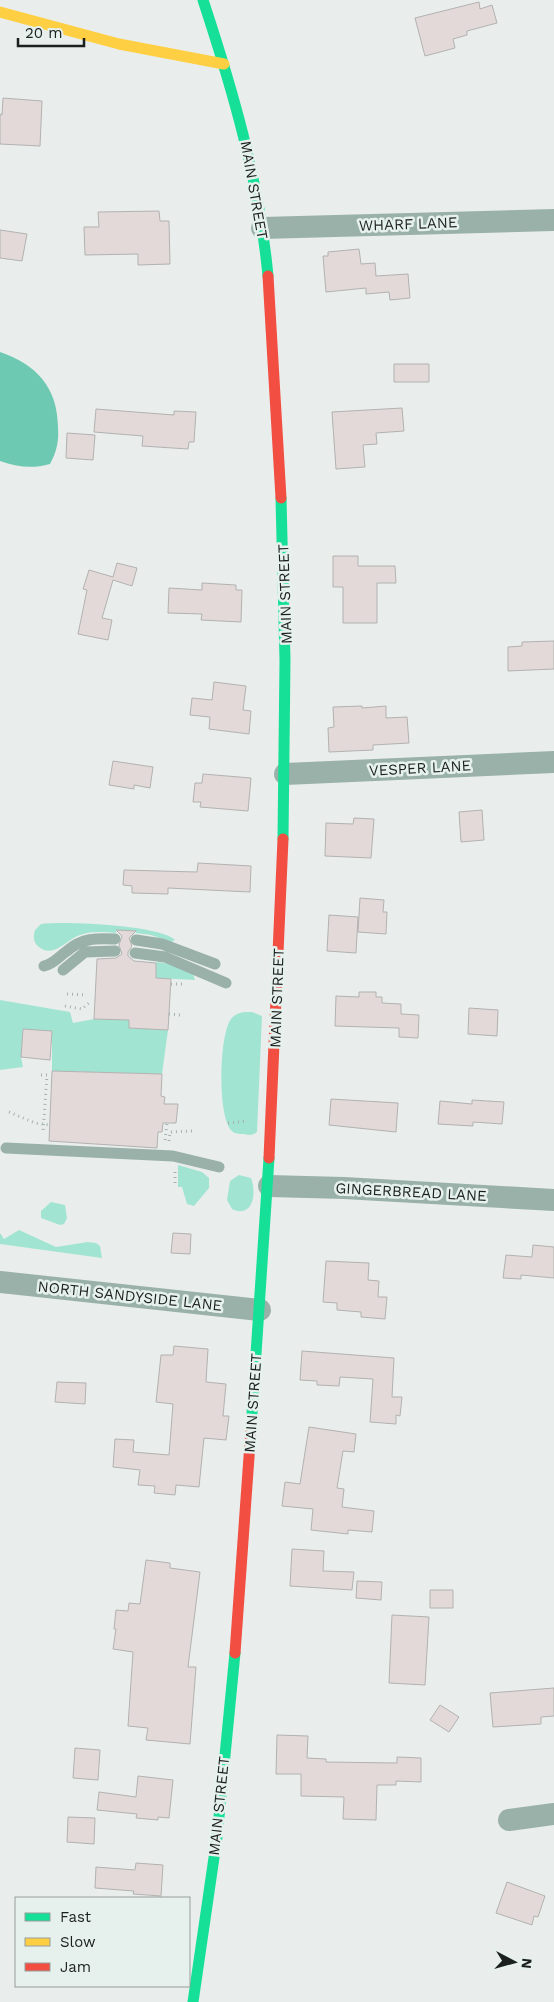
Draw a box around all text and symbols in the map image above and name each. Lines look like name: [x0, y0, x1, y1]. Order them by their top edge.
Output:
scale bar: [18, 15, 84, 47]
text: 20 m: [25, 24, 63, 42]
street label: MAIN STREET: [236, 139, 272, 241]
street label: WHARF LANE: [358, 213, 458, 235]
street label: MAIN STREET: [274, 544, 296, 644]
street label: VESPER LANE: [369, 756, 471, 780]
street label: MAIN STREET: [266, 948, 288, 1048]
street label: GINGERBREAD LANE: [335, 1179, 487, 1205]
street label: NORTH SANDYSIDE LANE: [37, 1277, 223, 1315]
street label: MAIN STREET: [241, 1353, 265, 1453]
street label: MAIN STREET: [205, 1755, 233, 1857]
legend: [15, 1897, 190, 1987]
text: Fast: [60, 1908, 92, 1926]
text: Slow: [60, 1933, 96, 1951]
north arrow: [489, 1937, 539, 1987]
text: N: [518, 1957, 535, 1969]
text: Jam: [60, 1958, 91, 1976]

